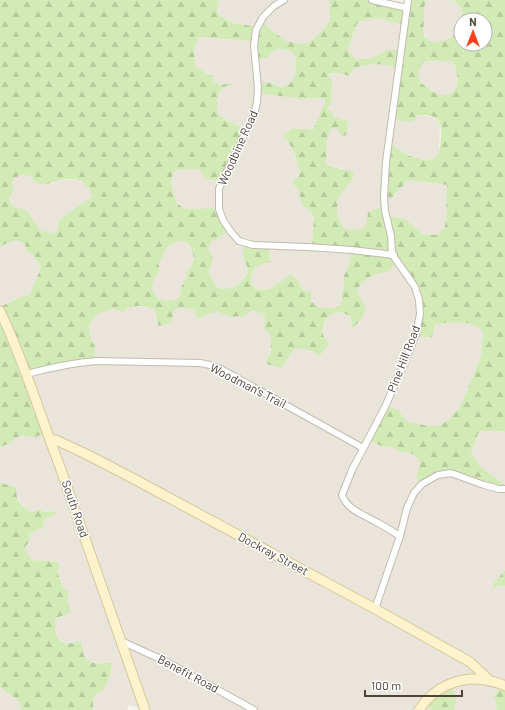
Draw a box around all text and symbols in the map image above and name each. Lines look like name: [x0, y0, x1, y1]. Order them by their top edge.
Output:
north arrow: [453, 12, 493, 52]
text: N: [469, 15, 477, 28]
street label: Woodbine Road: [214, 108, 260, 187]
street label: Pine Hill Road: [384, 323, 422, 394]
street label: Woodman's Trail: [208, 360, 289, 410]
street label: South Road: [60, 478, 92, 539]
street label: Dockray Street: [236, 529, 311, 577]
street label: Benefit Road: [155, 651, 221, 695]
scale bar: [365, 672, 462, 698]
text: 100 m: [371, 678, 401, 692]

